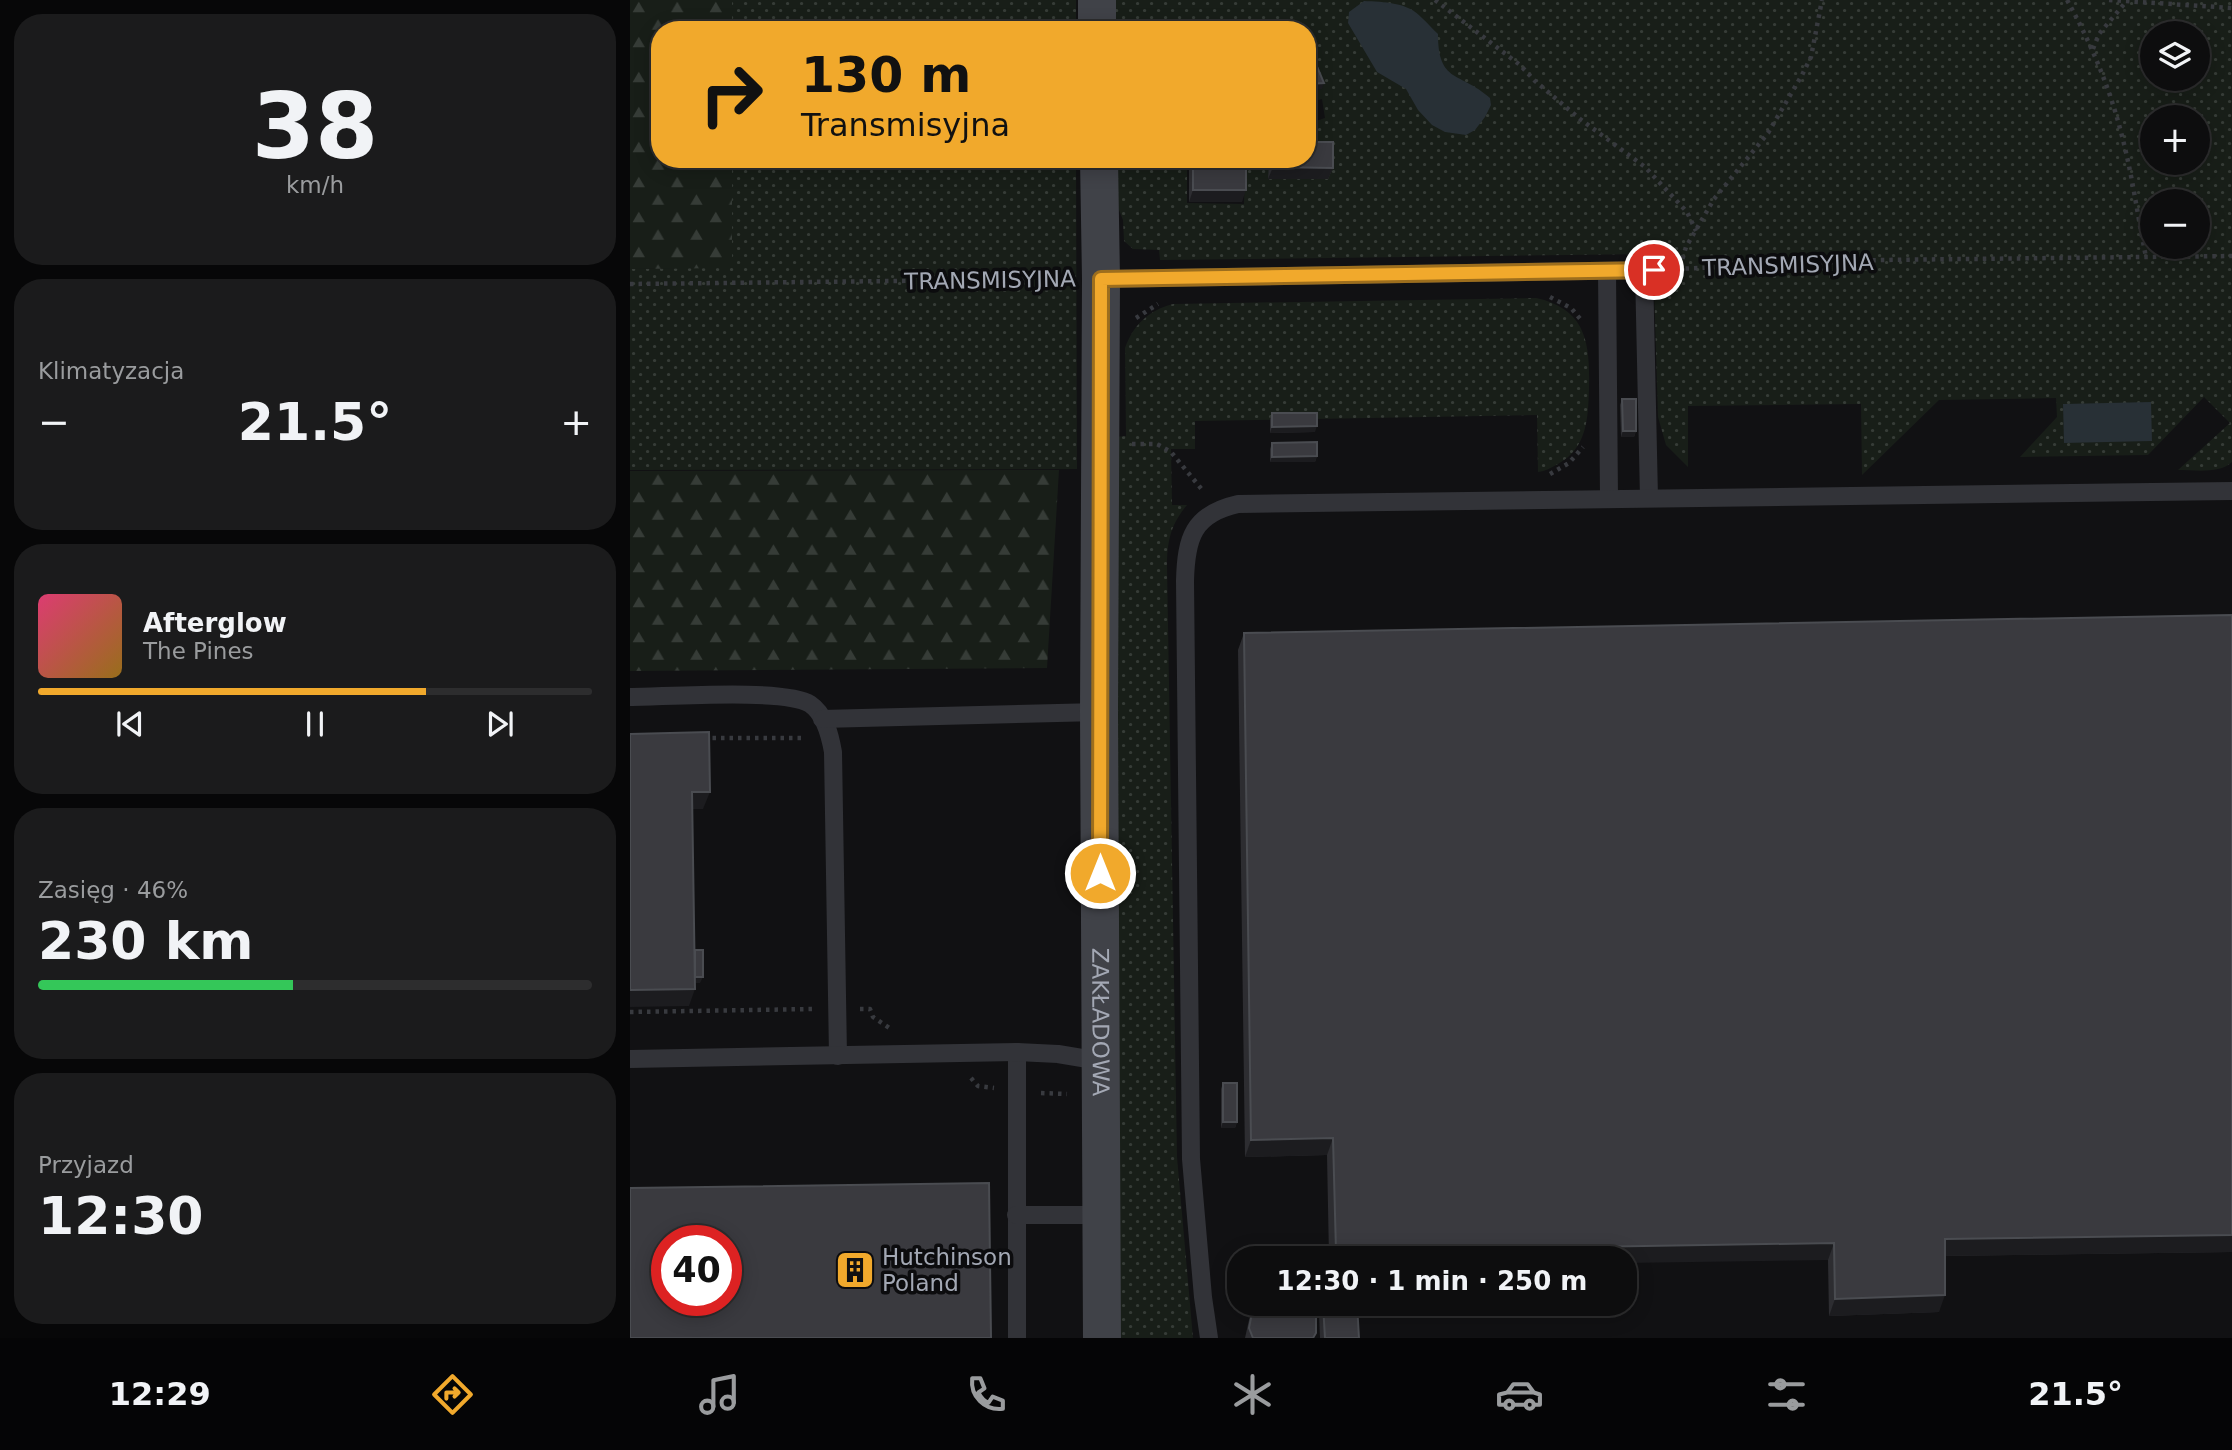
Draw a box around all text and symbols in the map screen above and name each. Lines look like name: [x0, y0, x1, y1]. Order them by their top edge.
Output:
map controls: [2140, 21, 2210, 259]
button: layers: [2140, 21, 2210, 91]
text: 130 m: [801, 47, 971, 104]
icon: right: [686, 49, 777, 140]
text: 38: [252, 74, 378, 179]
button: +: [2140, 105, 2210, 175]
text: Transmisyjna: [801, 106, 1010, 144]
text: km/h: [286, 172, 344, 198]
button: −: [2140, 189, 2210, 259]
pin: [1624, 240, 1684, 300]
street label: TRANSMISYJNA: [1701, 249, 1874, 281]
icon: arrive: [1635, 251, 1673, 289]
street label: TRANSMISYJNA: [903, 265, 1076, 295]
text: Klimatyzacja: [38, 358, 184, 384]
text: 21.5°: [238, 392, 392, 452]
text: −: [38, 400, 70, 444]
text: +: [560, 400, 592, 444]
text: Afterglow: [143, 608, 287, 638]
text: The Pines: [143, 638, 254, 664]
icon: previous: [111, 705, 149, 743]
icon: pause: [296, 705, 334, 743]
icon: next: [481, 705, 519, 743]
position arrow: [1063, 836, 1137, 910]
text: Zasięg · 46%: [38, 877, 188, 903]
text: 230 km: [38, 911, 253, 971]
street label: ZAKŁADOWA: [1087, 948, 1114, 1096]
text: Przyjazd: [38, 1152, 134, 1178]
text: 12:30: [38, 1186, 204, 1246]
speed limit sign: 40: [651, 1225, 742, 1316]
place label: Hutchinson Poland: [882, 1244, 1012, 1296]
building icon: Hutchinson Poland: [834, 1249, 876, 1291]
text: 12:30 · 1 min · 250 m: [1277, 1266, 1587, 1296]
icon: directions: [428, 1370, 477, 1419]
icon: music: [695, 1370, 744, 1419]
icon: phone: [962, 1370, 1011, 1419]
icon: climate: [1228, 1370, 1277, 1419]
icon: car: [1495, 1370, 1544, 1419]
icon: filters: [1762, 1370, 1811, 1419]
text: 12:29: [109, 1375, 211, 1413]
text: 21.5°: [2028, 1375, 2123, 1413]

